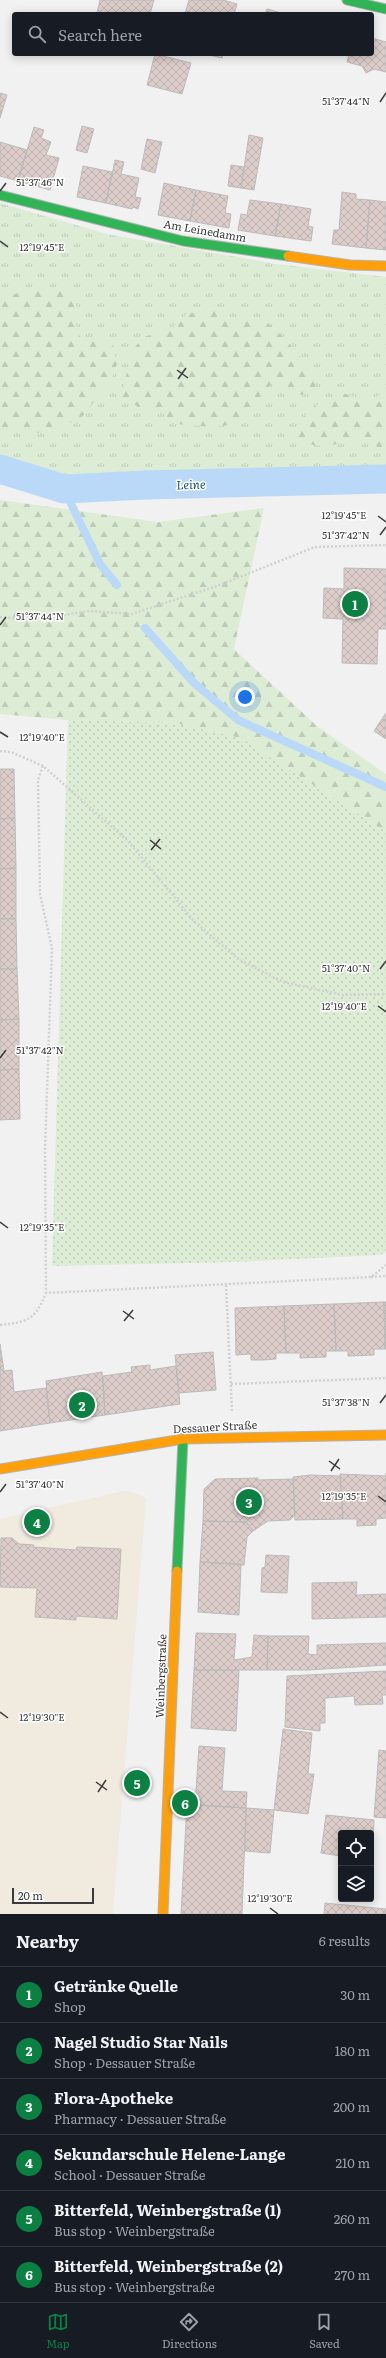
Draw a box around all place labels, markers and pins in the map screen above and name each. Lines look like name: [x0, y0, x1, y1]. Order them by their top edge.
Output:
pin: 1: [342, 589, 368, 619]
pin: 2: [69, 1390, 95, 1420]
pin: 3: [236, 1487, 262, 1517]
pin: 4: [24, 1507, 50, 1537]
pin: 5: [124, 1768, 150, 1798]
pin: 6: [172, 1788, 198, 1818]

